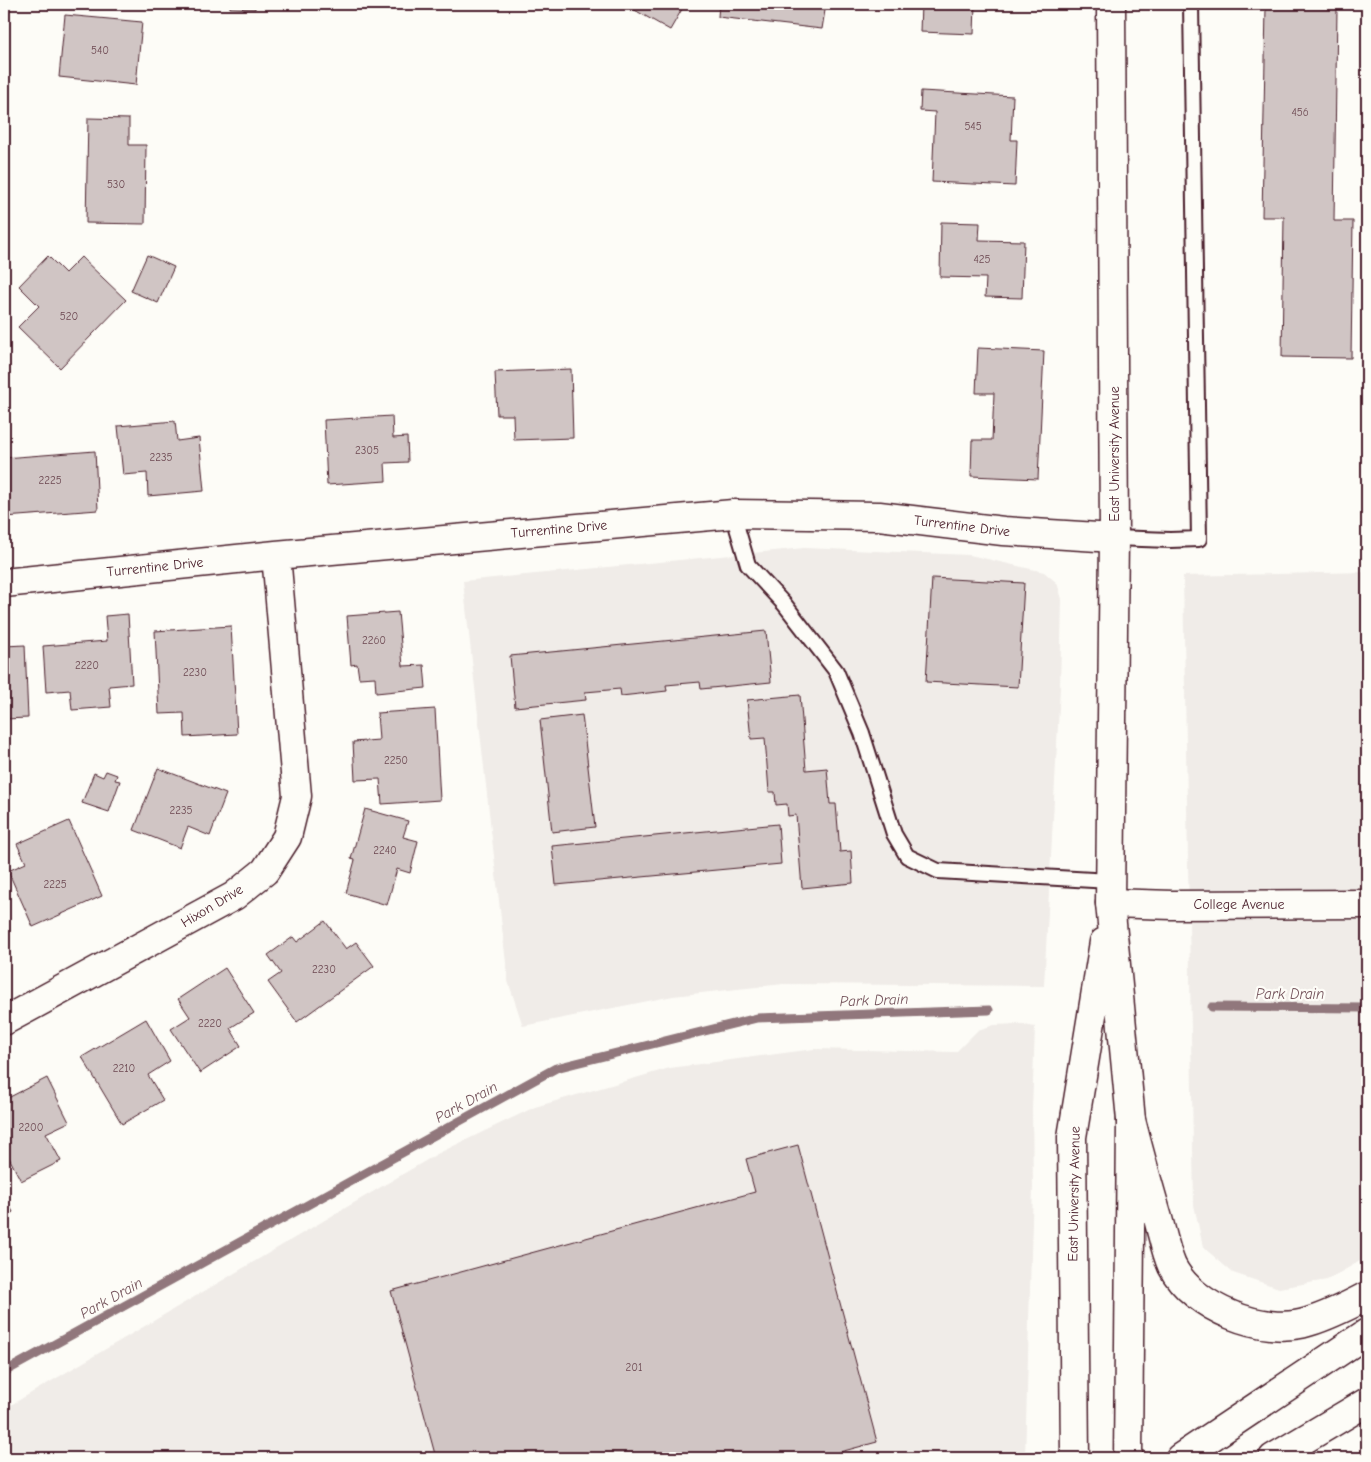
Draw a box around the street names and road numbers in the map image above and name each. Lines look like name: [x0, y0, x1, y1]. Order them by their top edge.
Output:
street label: East University Avenue: [1106, 386, 1123, 522]
street label: Turrentine Drive: [913, 512, 1011, 540]
street label: Turrentine Drive: [510, 516, 608, 542]
street label: Turrentine Drive: [106, 553, 204, 581]
street label: Hixon Drive: [178, 881, 246, 931]
street label: College Avenue: [1194, 896, 1284, 913]
street label: East University Avenue: [1064, 1126, 1084, 1262]

